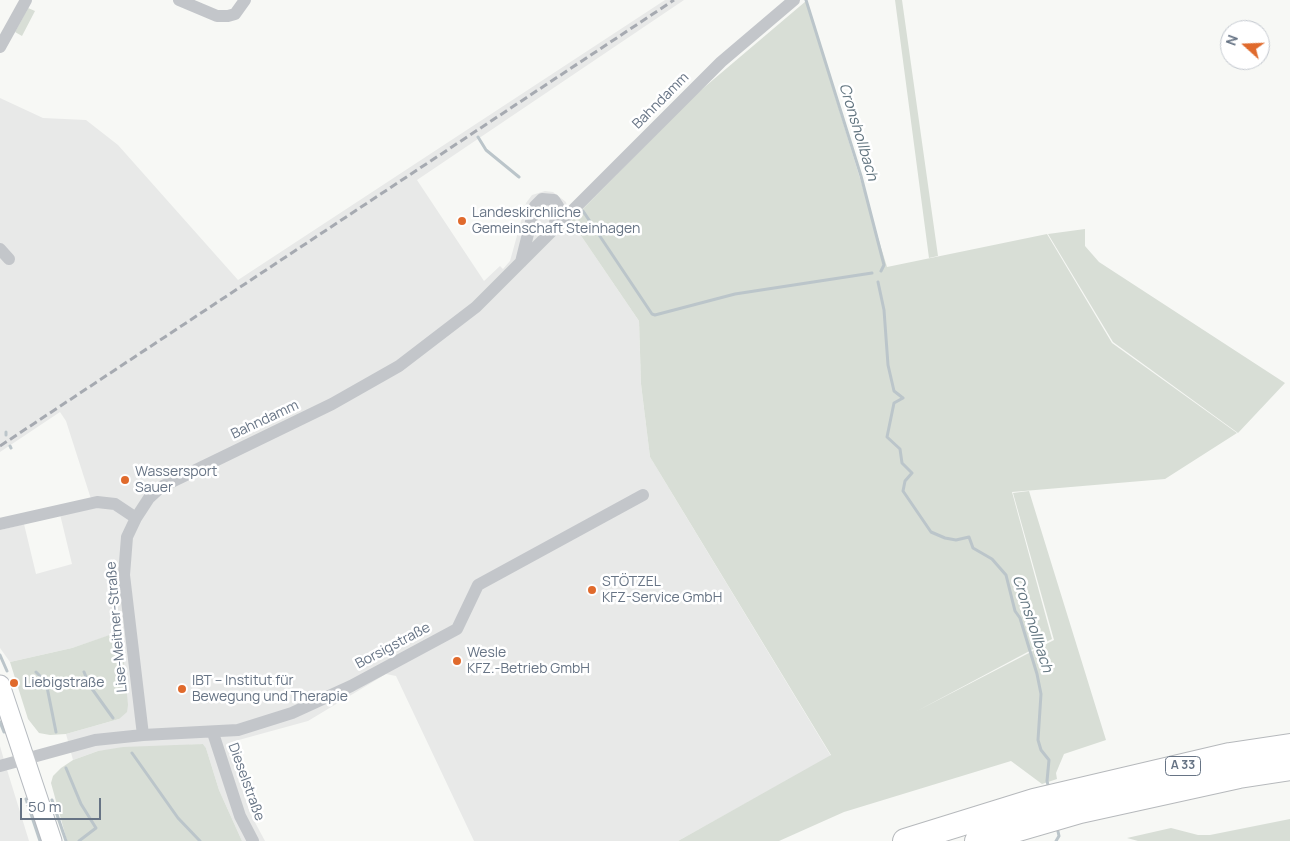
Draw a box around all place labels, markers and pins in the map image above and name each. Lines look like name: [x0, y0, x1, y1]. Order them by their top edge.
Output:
place label: Landeskirchliche Gemeinschaft Steinhagen: [472, 205, 640, 238]
marker: Landeskirchliche Gemeinschaft Steinhagen: [456, 215, 468, 227]
place label: Wassersport Sauer: [135, 464, 217, 497]
marker: Wassersport Sauer: [119, 474, 131, 486]
place label: STÖTZEL KFZ-Service GmbH: [602, 574, 722, 606]
marker: STÖTZEL KFZ-Service GmbH: [586, 584, 598, 596]
place label: Wesle KFZ.-Betrieb GmbH: [467, 645, 590, 678]
marker: Wesle KFZ.-Betrieb GmbH: [451, 655, 463, 667]
place label: IBT – Institut für Bewegung und Therapie: [192, 673, 348, 706]
place label: Liebigstraße: [24, 675, 105, 691]
marker: Liebigstraße: [8, 677, 20, 689]
marker: IBT – Institut für Bewegung und Therapie: [176, 683, 188, 695]

